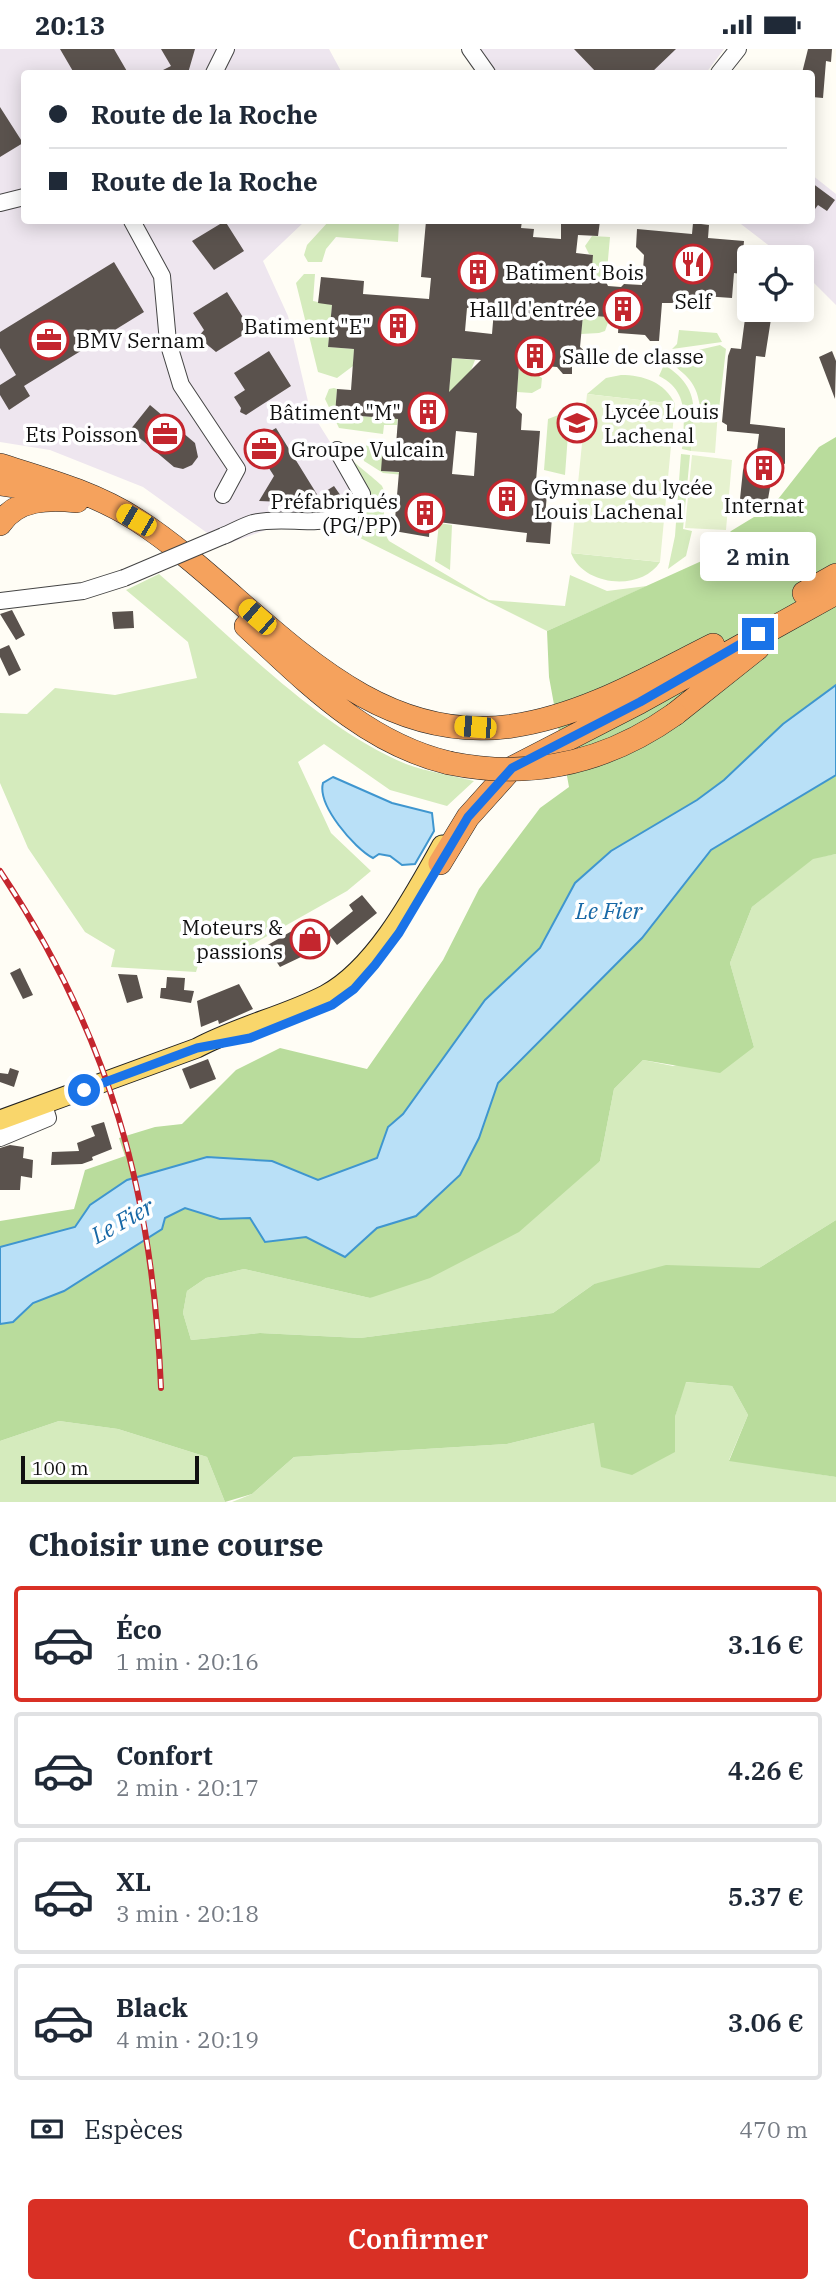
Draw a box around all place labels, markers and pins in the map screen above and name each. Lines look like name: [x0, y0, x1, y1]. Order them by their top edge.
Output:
restaurant icon: Self: [672, 243, 714, 285]
building icon: Batiment Bois: [457, 251, 499, 293]
place label: Batiment Bois: [505, 258, 644, 286]
place label: Self: [674, 287, 713, 315]
building icon: Hall d'entrée: [602, 288, 644, 330]
place label: Hall d'entrée: [469, 295, 596, 323]
building icon: Batiment "E": [377, 305, 419, 347]
place label: Batiment "E": [244, 312, 371, 340]
office icon: BMV Sernam: [28, 319, 70, 361]
place label: BMV Sernam: [76, 326, 205, 354]
building icon: Salle de classe: [514, 335, 556, 377]
place label: Salle de classe: [562, 342, 704, 370]
building icon: Bâtiment "M": [407, 391, 449, 433]
place label: Lycée Louis Lachenal: [604, 397, 719, 449]
place label: Bâtiment "M": [269, 398, 401, 426]
school or university icon: Lycée Louis Lachenal: [556, 402, 598, 444]
office icon: Ets Poisson: [144, 413, 186, 455]
place label: Ets Poisson: [25, 420, 138, 448]
office icon: Groupe Vulcain: [243, 428, 285, 470]
place label: Groupe Vulcain: [291, 435, 445, 463]
building icon: Internat: [743, 447, 785, 489]
place label: Gymnase du lycée Louis Lachenal: [534, 473, 713, 525]
building icon: Gymnase du lycée Louis Lachenal: [486, 478, 528, 520]
place label: Préfabriqués (PG/PP): [271, 487, 398, 539]
place label: Internat: [724, 491, 804, 519]
building icon: Préfabriqués (PG/PP): [404, 492, 446, 534]
place label: Moteurs & passions: [182, 913, 283, 965]
shop icon: Moteurs & passions: [289, 918, 331, 960]

